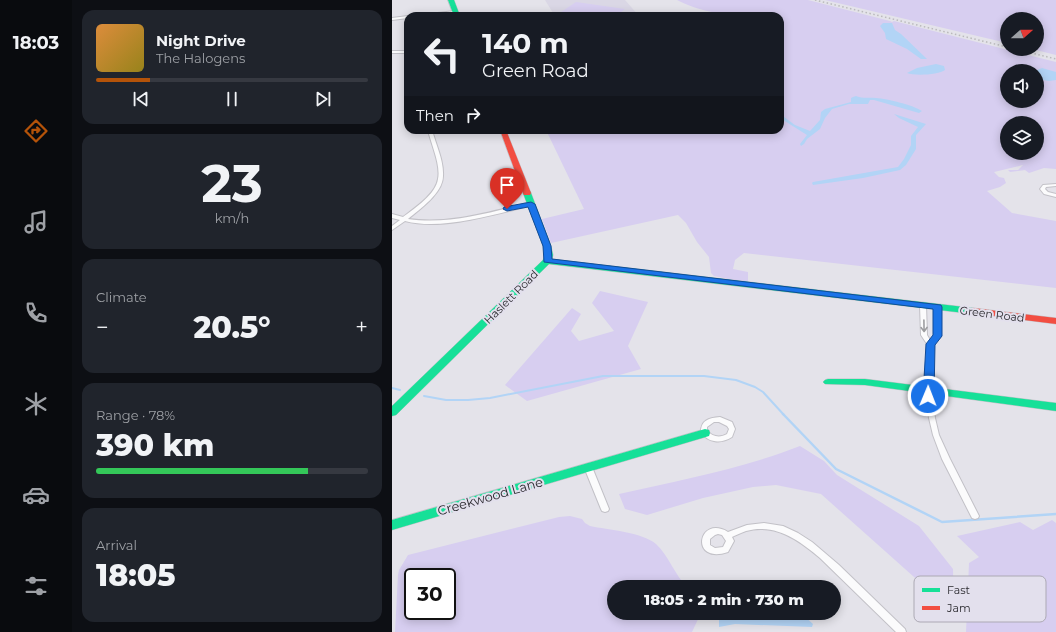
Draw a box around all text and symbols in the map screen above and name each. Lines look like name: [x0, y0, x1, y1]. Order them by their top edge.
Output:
north arrow: [1000, 12, 1044, 56]
map controls: [1000, 12, 1044, 160]
text: 140 m: [482, 26, 569, 60]
icon: left: [416, 28, 468, 80]
text: Night Drive: [156, 31, 246, 50]
text: 18:03: [13, 32, 59, 54]
text: The Halogens: [156, 50, 245, 66]
text: Green Road: [482, 60, 589, 82]
button: sound: [1000, 64, 1044, 108]
icon: previous: [130, 88, 152, 110]
icon: pause: [221, 88, 243, 110]
icon: next: [312, 88, 334, 110]
icon: right: [462, 104, 484, 126]
text: Then: [416, 106, 454, 125]
button: layers: [1000, 116, 1044, 160]
icon: directions: [22, 117, 50, 145]
text: 23: [201, 152, 263, 215]
pin: [490, 168, 524, 209]
icon: arrive: [496, 174, 518, 196]
icon: music: [22, 208, 50, 236]
text: km/h: [215, 210, 249, 226]
street label: Haslett Road: [481, 267, 541, 327]
text: Climate: [96, 289, 147, 305]
icon: phone: [22, 299, 50, 327]
street label: Green Road: [959, 303, 1025, 325]
text: 20.5°: [193, 309, 271, 346]
text: −: [96, 314, 109, 341]
text: +: [355, 314, 368, 341]
one-way arrow: [920, 319, 928, 332]
position arrow: [907, 375, 949, 417]
icon: climate: [22, 390, 50, 418]
text: Range · 78%: [96, 407, 175, 423]
text: 390 km: [96, 427, 214, 464]
street label: Creekwood Lane: [435, 473, 545, 519]
icon: car: [22, 481, 50, 509]
text: Arrival: [96, 537, 137, 553]
text: 18:05: [96, 557, 175, 594]
speed limit sign: 30: [404, 568, 456, 620]
icon: filters: [22, 572, 50, 600]
legend: [914, 576, 1046, 622]
text: Fast: [947, 583, 971, 597]
text: 18:05 · 2 min · 730 m: [644, 590, 804, 609]
text: Jam: [946, 601, 971, 615]

